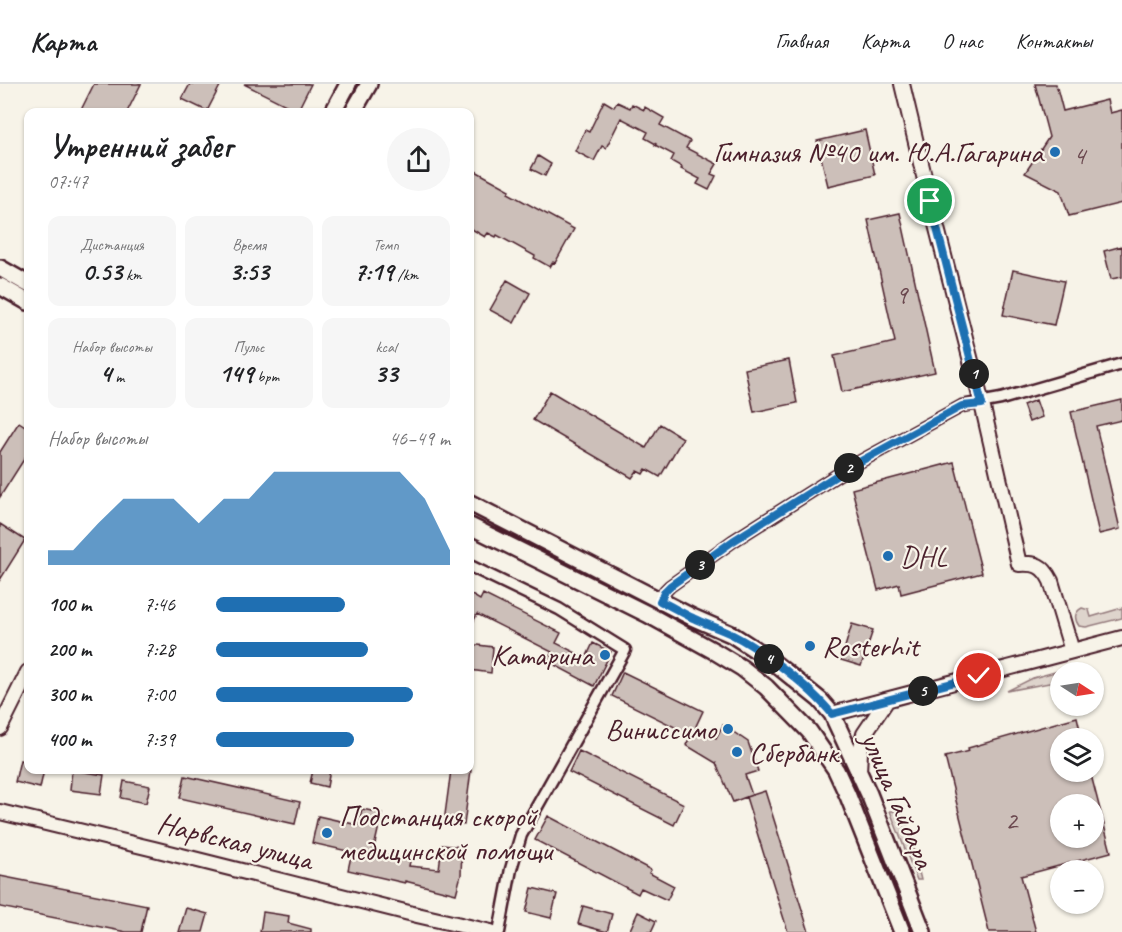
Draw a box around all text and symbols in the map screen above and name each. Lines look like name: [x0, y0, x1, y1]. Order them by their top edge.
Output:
text: Карта: [30, 24, 97, 59]
text: Главная: [775, 28, 828, 54]
text: Карта: [861, 28, 909, 54]
text: О нас: [942, 28, 983, 54]
text: Контакты: [1016, 28, 1092, 54]
text: Утренний забег: [48, 125, 232, 167]
button: share: [387, 128, 450, 191]
place label: Гимназия №40 им. Ю.А.Гагарина: [713, 133, 1045, 171]
house number: 4: [1073, 138, 1088, 172]
marker: Гимназия №40 им. Ю.А.Гагарина: [1048, 145, 1062, 159]
text: 07:47: [48, 169, 88, 194]
pin: [904, 175, 955, 226]
icon: arrive: [913, 184, 946, 217]
text: Дистанция: [80, 235, 144, 255]
text: Время: [232, 235, 266, 255]
text: Темп: [373, 235, 399, 255]
text: 0.53: [82, 255, 122, 288]
text: 3:53: [229, 255, 269, 288]
text: 7:19: [354, 255, 394, 288]
text: km: [122, 265, 142, 285]
text: /km: [394, 265, 418, 285]
house number: 9: [895, 277, 909, 311]
text: Набор высоты: [72, 337, 152, 357]
text: Пульс: [234, 337, 264, 357]
text: kcal: [375, 337, 397, 357]
text: 4: [100, 357, 111, 390]
text: 149: [219, 357, 253, 390]
text: 33: [374, 357, 398, 390]
pin: 1: [959, 359, 989, 389]
text: 1: [970, 364, 978, 384]
text: m: [111, 367, 124, 387]
text: bpm: [253, 367, 279, 387]
text: Набор высоты: [48, 426, 147, 451]
text: 46–49 m: [389, 426, 450, 451]
pin: 2: [834, 453, 864, 483]
text: 2: [845, 458, 853, 478]
place label: DHL: [900, 537, 948, 575]
marker: DHL: [881, 549, 895, 563]
pin: 3: [685, 550, 715, 580]
text: 3: [696, 555, 704, 575]
text: 100 m: [48, 592, 91, 617]
text: 7:46: [144, 592, 175, 617]
place label: Rosterhit: [822, 627, 922, 665]
place label: Катарина: [491, 636, 595, 674]
text: 200 m: [48, 637, 91, 662]
text: 7:28: [144, 637, 175, 662]
marker: Rosterhit: [803, 639, 817, 653]
pin: 4: [754, 644, 784, 674]
marker: Катарина: [598, 648, 612, 662]
text: 4: [765, 649, 773, 669]
pin: [953, 650, 1004, 701]
icon: check: [962, 659, 995, 692]
north arrow: [1050, 662, 1104, 716]
map controls: [1050, 662, 1104, 914]
pin: 5: [908, 676, 938, 706]
text: 5: [920, 681, 926, 701]
text: 300 m: [48, 682, 91, 707]
text: 7:00: [144, 682, 175, 707]
place label: Виниссимо: [605, 710, 717, 748]
marker: Виниссимо: [721, 722, 735, 736]
street label: улица Гайдара: [852, 724, 944, 876]
text: 400 m: [48, 727, 91, 752]
text: 7:39: [144, 727, 175, 752]
button: layers: [1050, 728, 1104, 782]
place label: Сбербанк: [749, 733, 840, 771]
marker: Сбербанк: [730, 745, 744, 759]
button: +: [1050, 794, 1104, 848]
place label: Подстанция скорой медицинской помощи: [339, 797, 554, 869]
street label: Нарвская улица: [154, 803, 319, 879]
house number: 2: [1005, 803, 1019, 837]
marker: Подстанция скорой медицинской помощи: [320, 826, 334, 840]
button: −: [1050, 860, 1104, 914]

